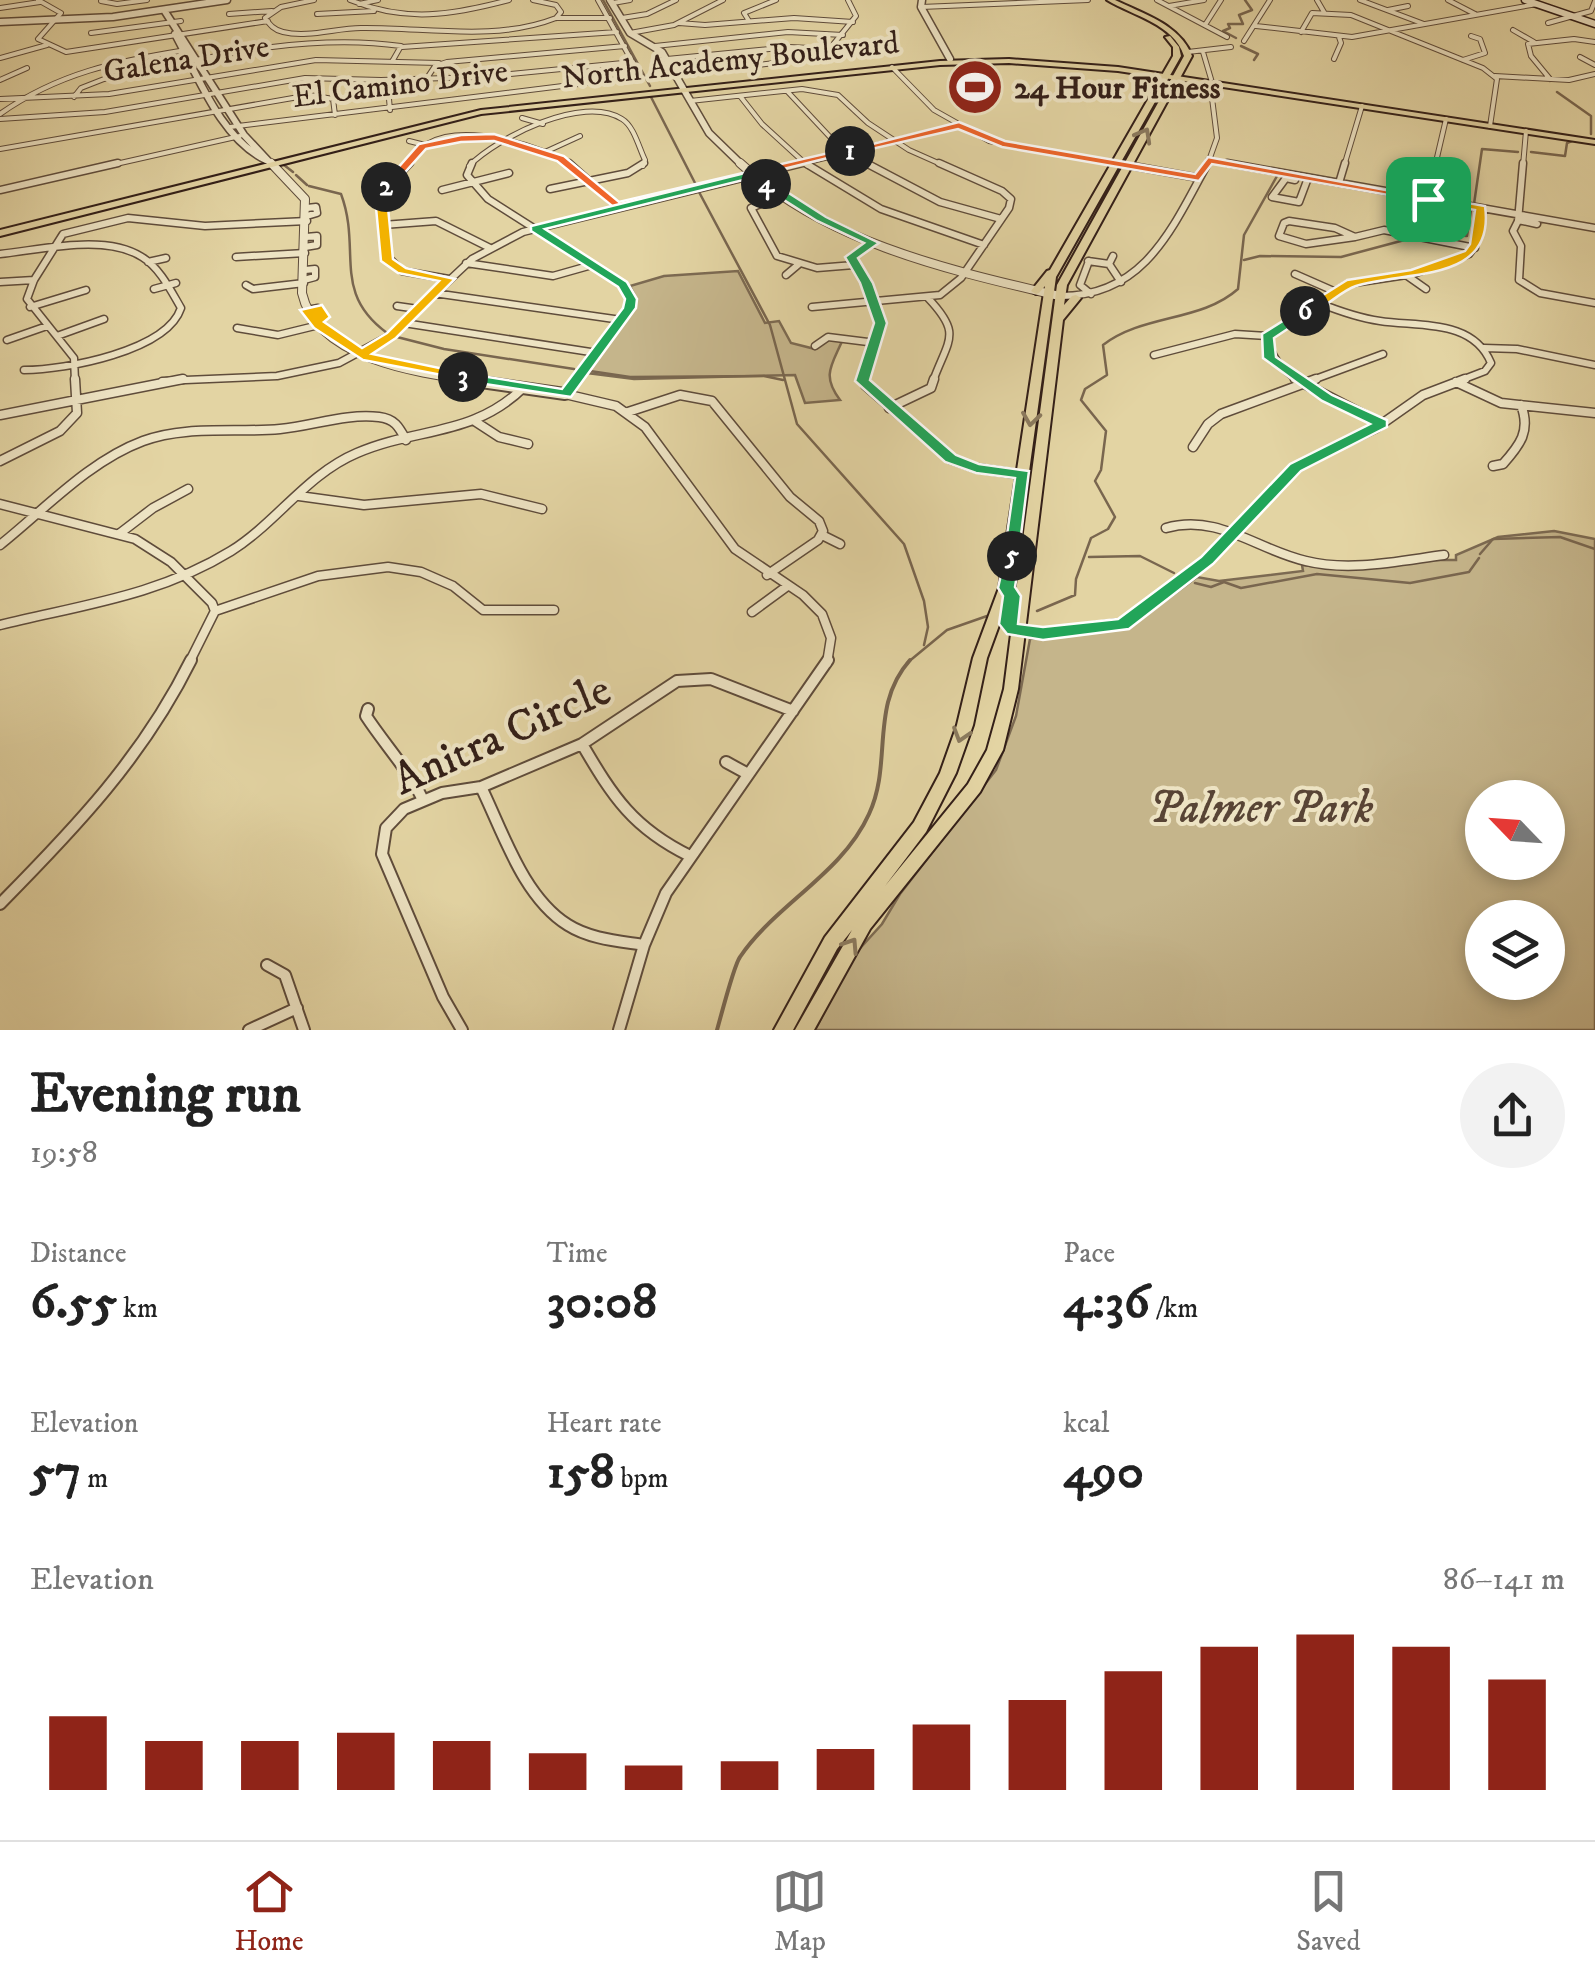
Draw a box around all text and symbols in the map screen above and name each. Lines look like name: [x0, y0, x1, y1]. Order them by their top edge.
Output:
street label: North Academy Boulevard: [559, 23, 901, 99]
street label: Galena Drive: [101, 27, 272, 93]
street label: El Camino Drive: [290, 52, 510, 118]
sports icon: 24 Hour Fitness: [945, 57, 1005, 117]
place label: 24 Hour Fitness: [1014, 69, 1221, 109]
pin: 1: [825, 126, 875, 176]
one-way arrow: [1132, 127, 1152, 145]
text: 1: [845, 133, 855, 168]
pin: [1386, 157, 1471, 242]
pin: 4: [741, 159, 791, 209]
pin: 2: [361, 162, 411, 212]
text: 4: [758, 166, 774, 201]
text: 2: [379, 169, 393, 204]
icon: arrive: [1401, 172, 1456, 227]
pin: 6: [1280, 286, 1330, 336]
text: 6: [1298, 293, 1312, 328]
pin: 3: [438, 352, 488, 402]
text: 3: [458, 359, 468, 394]
one-way arrow: [1021, 411, 1042, 427]
pin: 5: [987, 531, 1037, 581]
text: 5: [1005, 538, 1019, 573]
street label: Anitra Circle: [384, 663, 620, 809]
one-way arrow: [952, 726, 973, 743]
north arrow: [1465, 780, 1565, 880]
map controls: [1465, 780, 1565, 1000]
park label: Palmer Park: [1149, 781, 1373, 837]
button: layers: [1465, 900, 1565, 1000]
one-way arrow: [838, 937, 857, 955]
text: Evening run: [30, 1061, 301, 1130]
button: share: [1460, 1063, 1565, 1168]
text: 19:58: [30, 1133, 98, 1173]
text: Distance: [30, 1236, 126, 1271]
text: Time: [547, 1236, 607, 1271]
text: Pace: [1063, 1236, 1115, 1271]
text: 6.55: [30, 1271, 117, 1334]
text: 30:08: [547, 1271, 657, 1334]
text: 4:36: [1063, 1271, 1150, 1334]
text: km: [117, 1291, 158, 1326]
text: /km: [1150, 1291, 1198, 1326]
text: Elevation: [30, 1406, 138, 1441]
text: Heart rate: [547, 1406, 662, 1441]
text: kcal: [1063, 1406, 1109, 1441]
text: 57: [30, 1441, 81, 1504]
text: 158: [547, 1441, 614, 1504]
text: 490: [1063, 1441, 1144, 1504]
text: m: [81, 1461, 108, 1496]
text: bpm: [614, 1461, 669, 1496]
text: Elevation: [30, 1560, 154, 1600]
text: 86–141 m: [1443, 1560, 1565, 1600]
tab: Home: [234, 1864, 304, 1959]
tab: Map: [772, 1864, 827, 1959]
tab: Saved: [1296, 1864, 1361, 1959]

